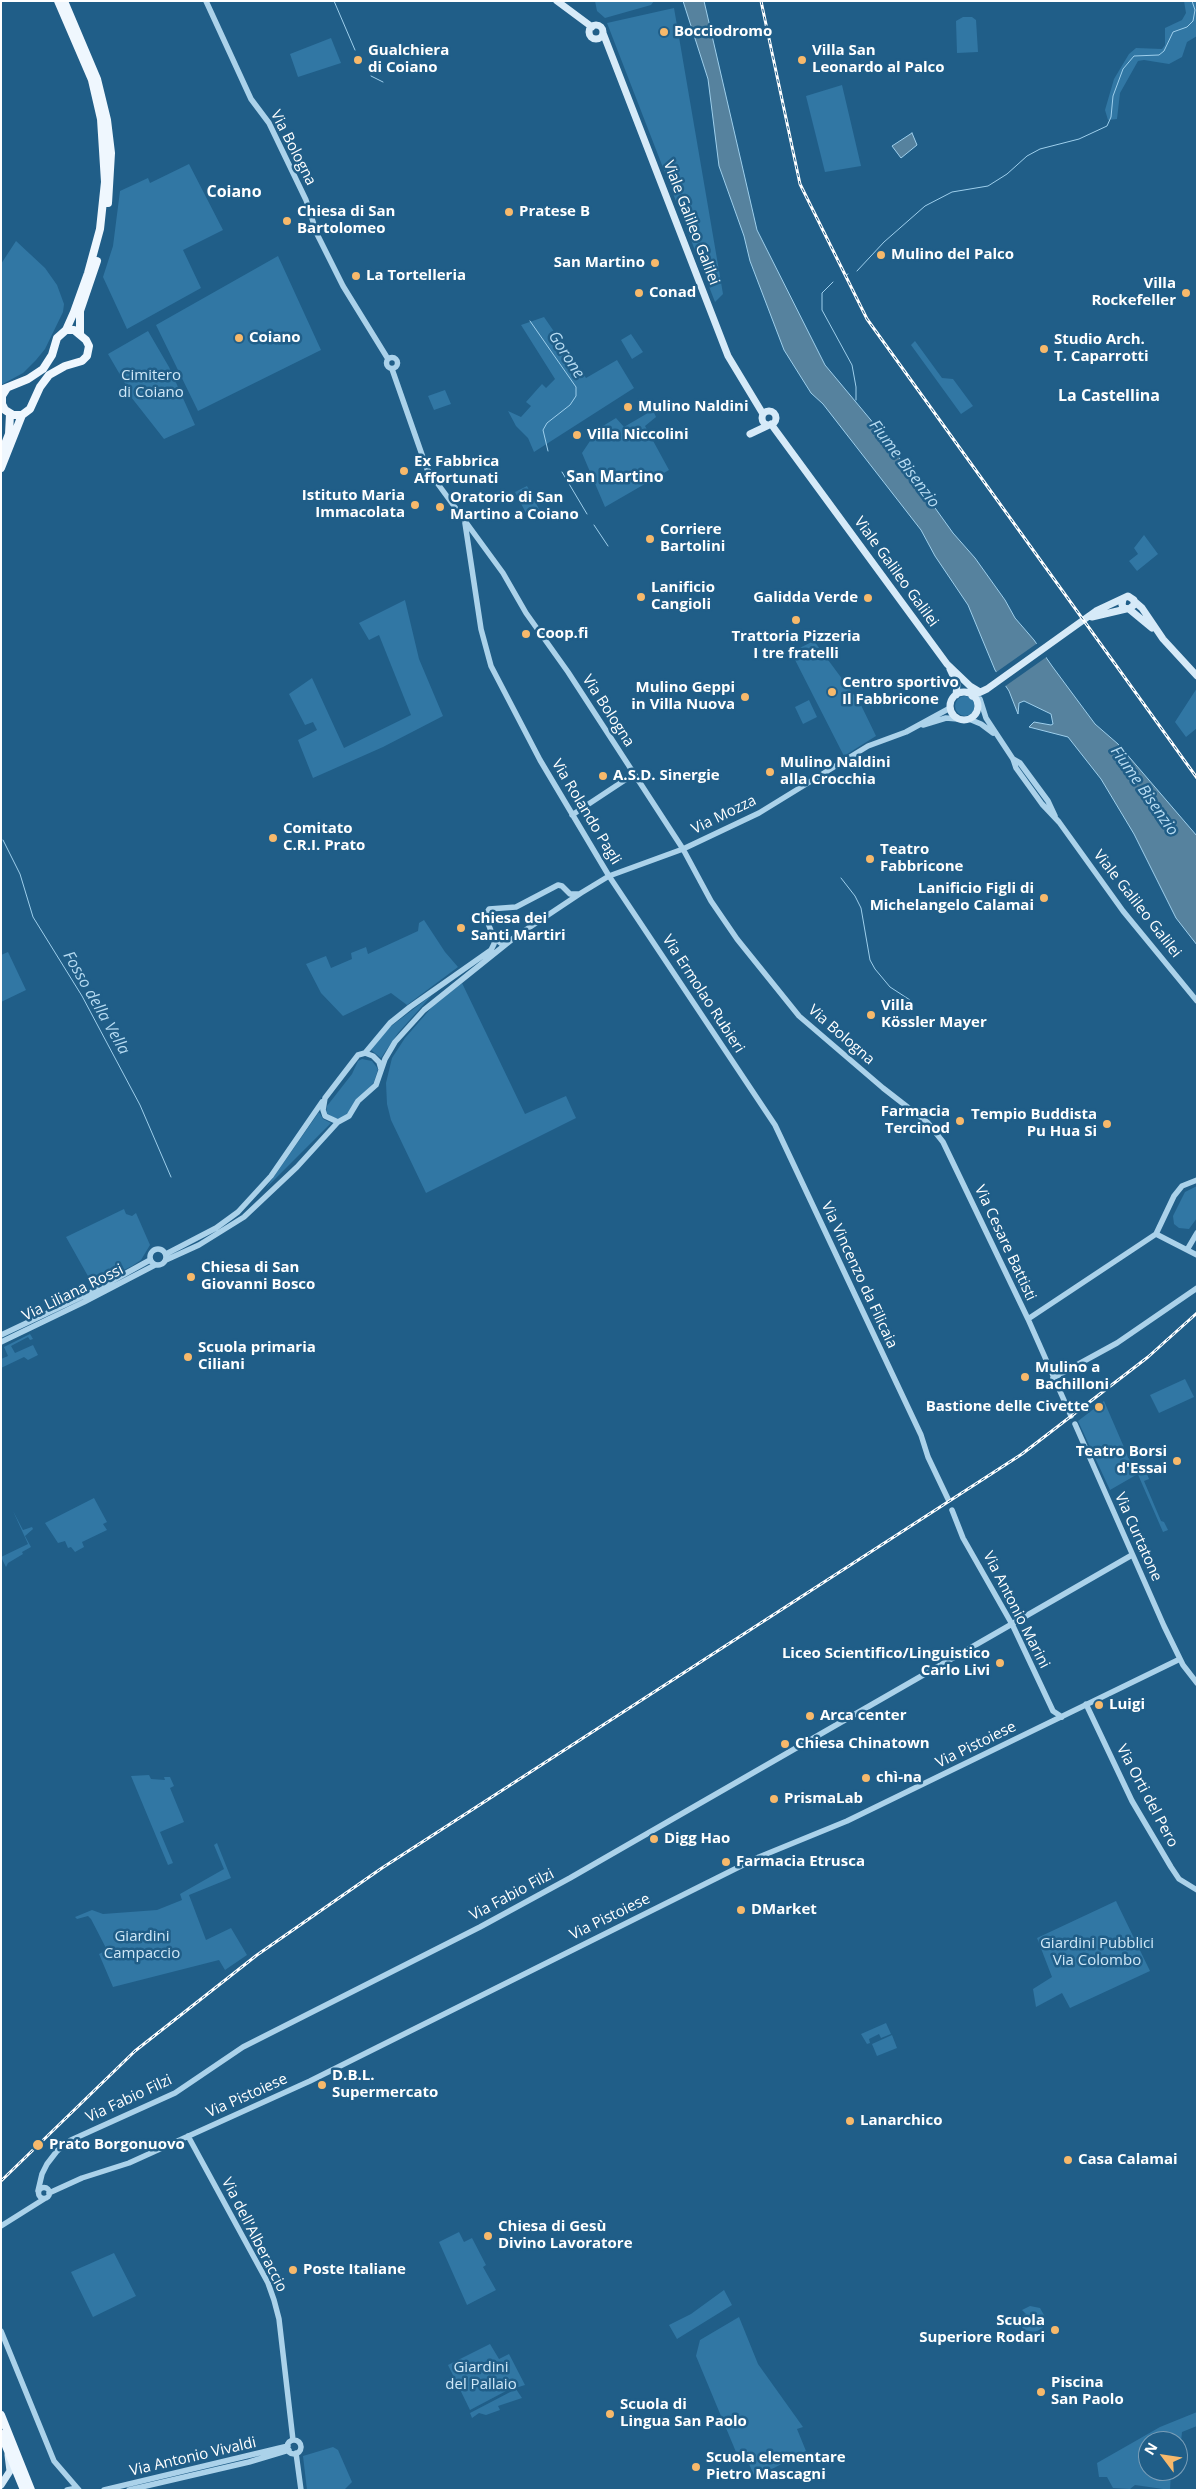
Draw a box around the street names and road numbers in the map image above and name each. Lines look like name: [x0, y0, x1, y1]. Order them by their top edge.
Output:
street label: Via Bologna: [266, 107, 320, 189]
street label: Viale Galileo Galilei: [659, 158, 723, 288]
street label: Viale Galileo Galilei: [850, 513, 942, 631]
street label: Via Bologna: [578, 672, 638, 750]
street label: Via Rolando Pagli: [547, 756, 625, 868]
street label: Via Mozza: [689, 792, 759, 838]
street label: Viale Galileo Galilei: [1089, 846, 1185, 962]
street label: Via Ermolao Rubieri: [658, 932, 748, 1056]
street label: Via Bologna: [804, 1001, 878, 1069]
street label: Via Cesare Battisti: [970, 1182, 1040, 1304]
street label: Via Vincenzo da Filicaia: [817, 1199, 901, 1351]
street label: Via Liliana Rossi: [19, 1261, 127, 1325]
street label: Via Curtatone: [1110, 1490, 1166, 1584]
street label: Via Antonio Marini: [979, 1549, 1053, 1671]
street label: Via Pistoiese: [933, 1718, 1019, 1772]
street label: Via Orti del Pero: [1112, 1742, 1182, 1850]
street label: Via Fabio Filzi: [467, 1865, 557, 1925]
street label: Via Pistoiese: [567, 1890, 653, 1944]
street label: Via Pistoiese: [204, 2070, 290, 2122]
street label: Via Fabio Filzi: [83, 2071, 175, 2127]
street label: Via dell'Alberaccio: [217, 2175, 291, 2295]
street label: Via Antonio Vivaldi: [128, 2434, 258, 2480]

